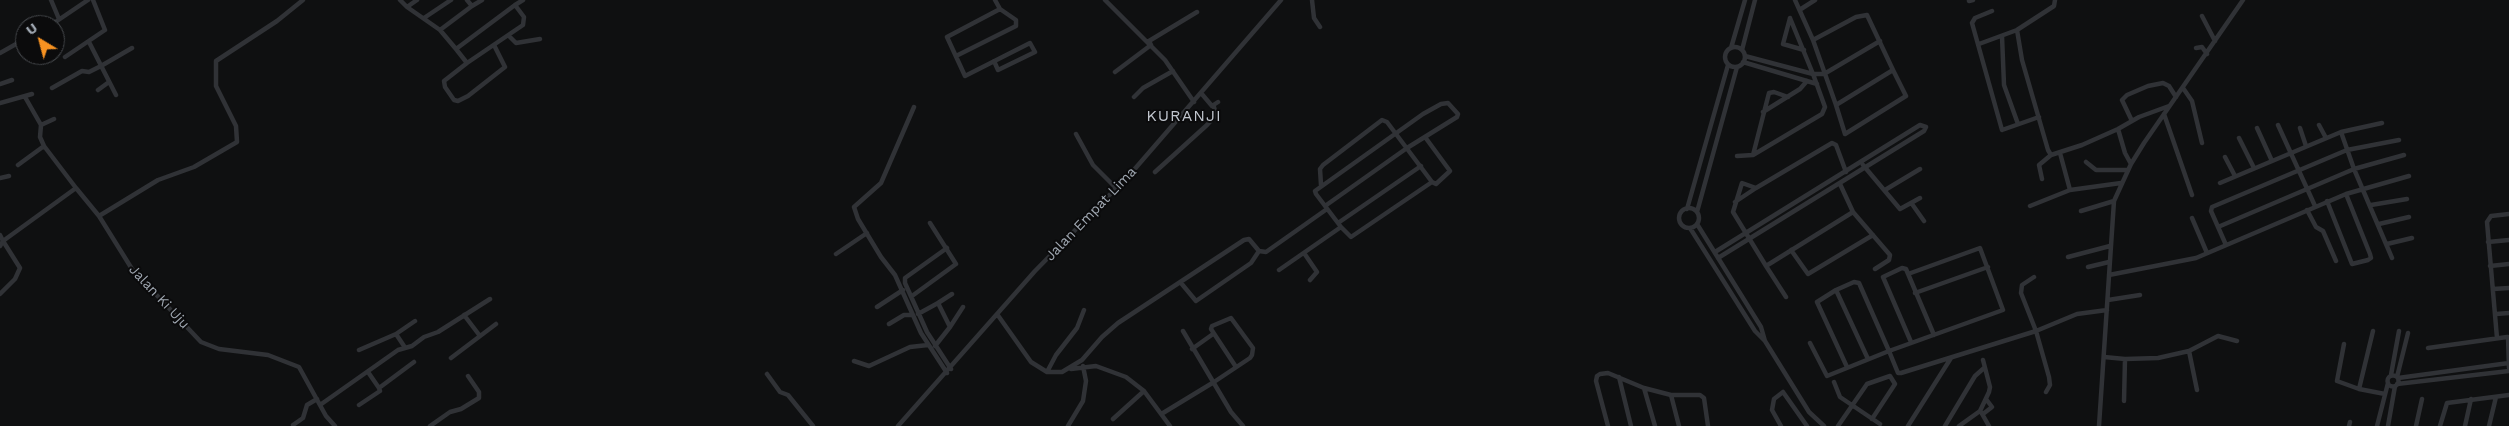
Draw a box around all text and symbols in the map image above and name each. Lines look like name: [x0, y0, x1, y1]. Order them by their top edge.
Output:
north arrow: [15, 15, 65, 65]
text: U: [23, 19, 40, 38]
district label: KURANJI: [1145, 106, 1223, 126]
street label: Jalan Empat Lima: [1042, 164, 1140, 264]
street label: Jalan Ki Uju: [125, 262, 193, 332]

